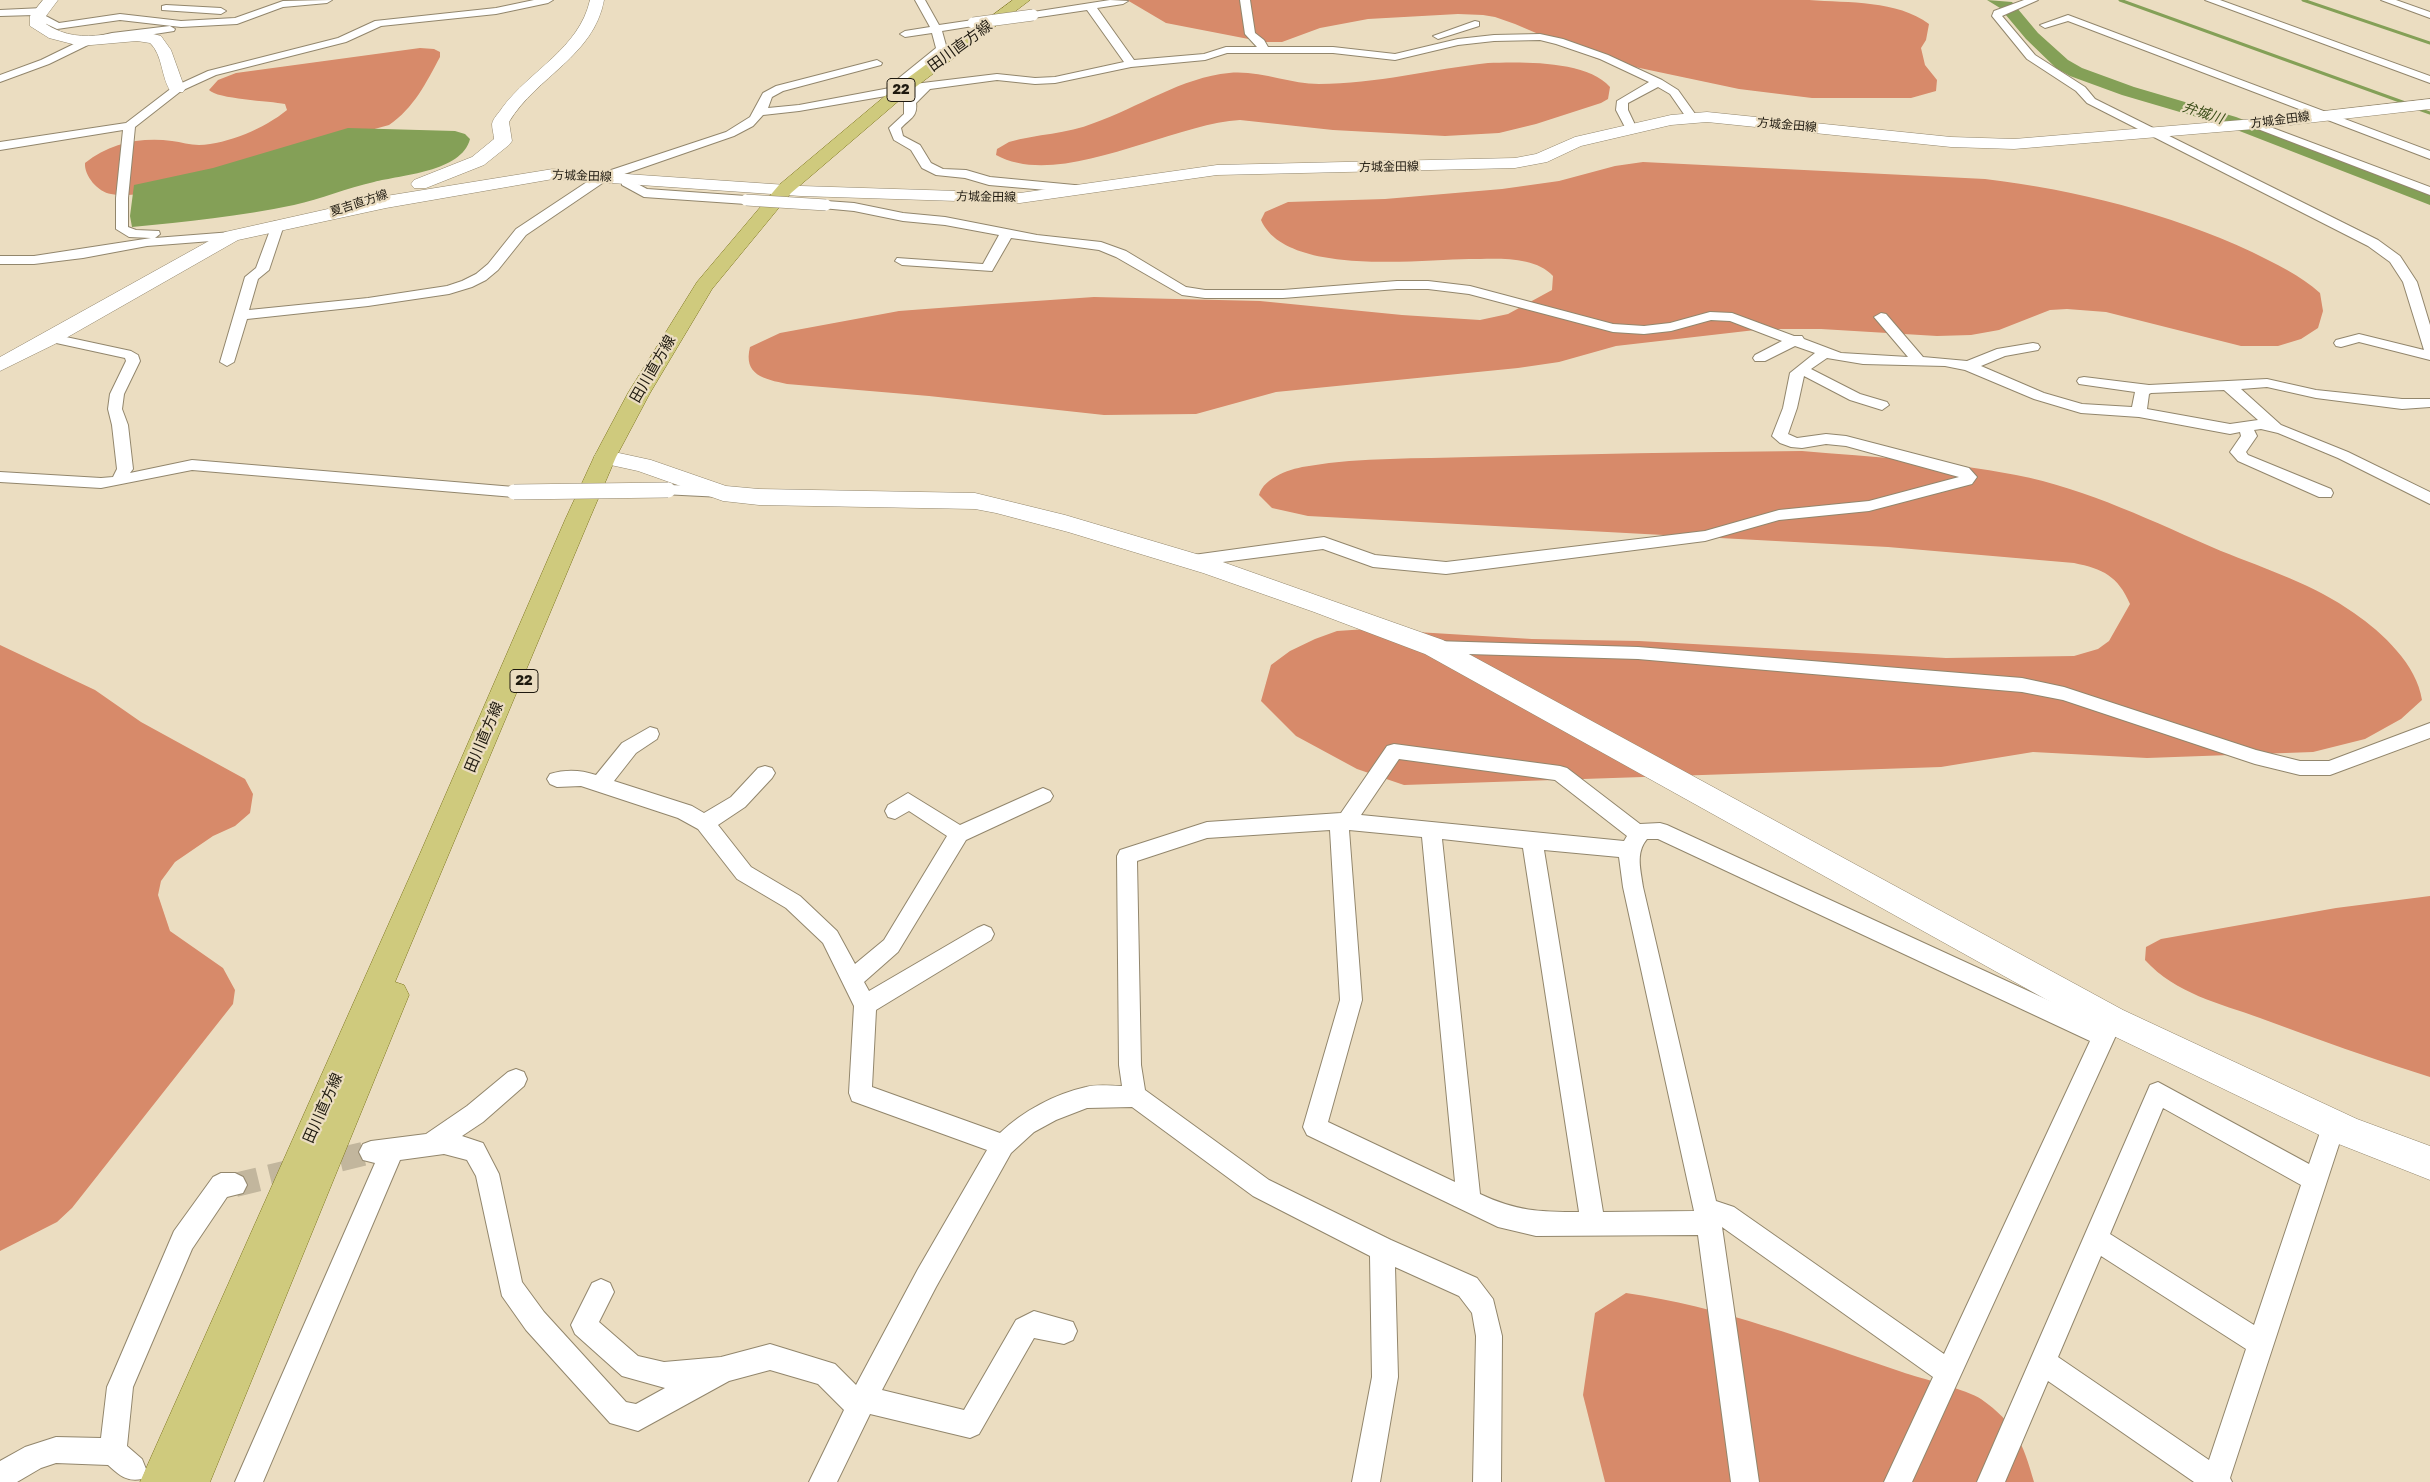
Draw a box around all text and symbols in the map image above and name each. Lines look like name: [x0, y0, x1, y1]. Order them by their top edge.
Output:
street label: 田川直方線: [924, 17, 996, 75]
road number: 22: [887, 78, 915, 102]
water label: 弁城川: [2180, 99, 2226, 127]
street label: 方城金田線: [2249, 109, 2311, 131]
street label: 方城金田線: [1756, 115, 1818, 135]
street label: 方城金田線: [1359, 159, 1419, 175]
street label: 方城金田線: [552, 168, 612, 184]
street label: 夏吉直方線: [328, 187, 390, 219]
street label: 方城金田線: [956, 189, 1016, 205]
street label: 田川直方線: [626, 332, 680, 406]
road number: 22: [510, 669, 538, 692]
street label: 田川直方線: [461, 699, 507, 775]
street label: 田川直方線: [300, 1070, 346, 1146]

